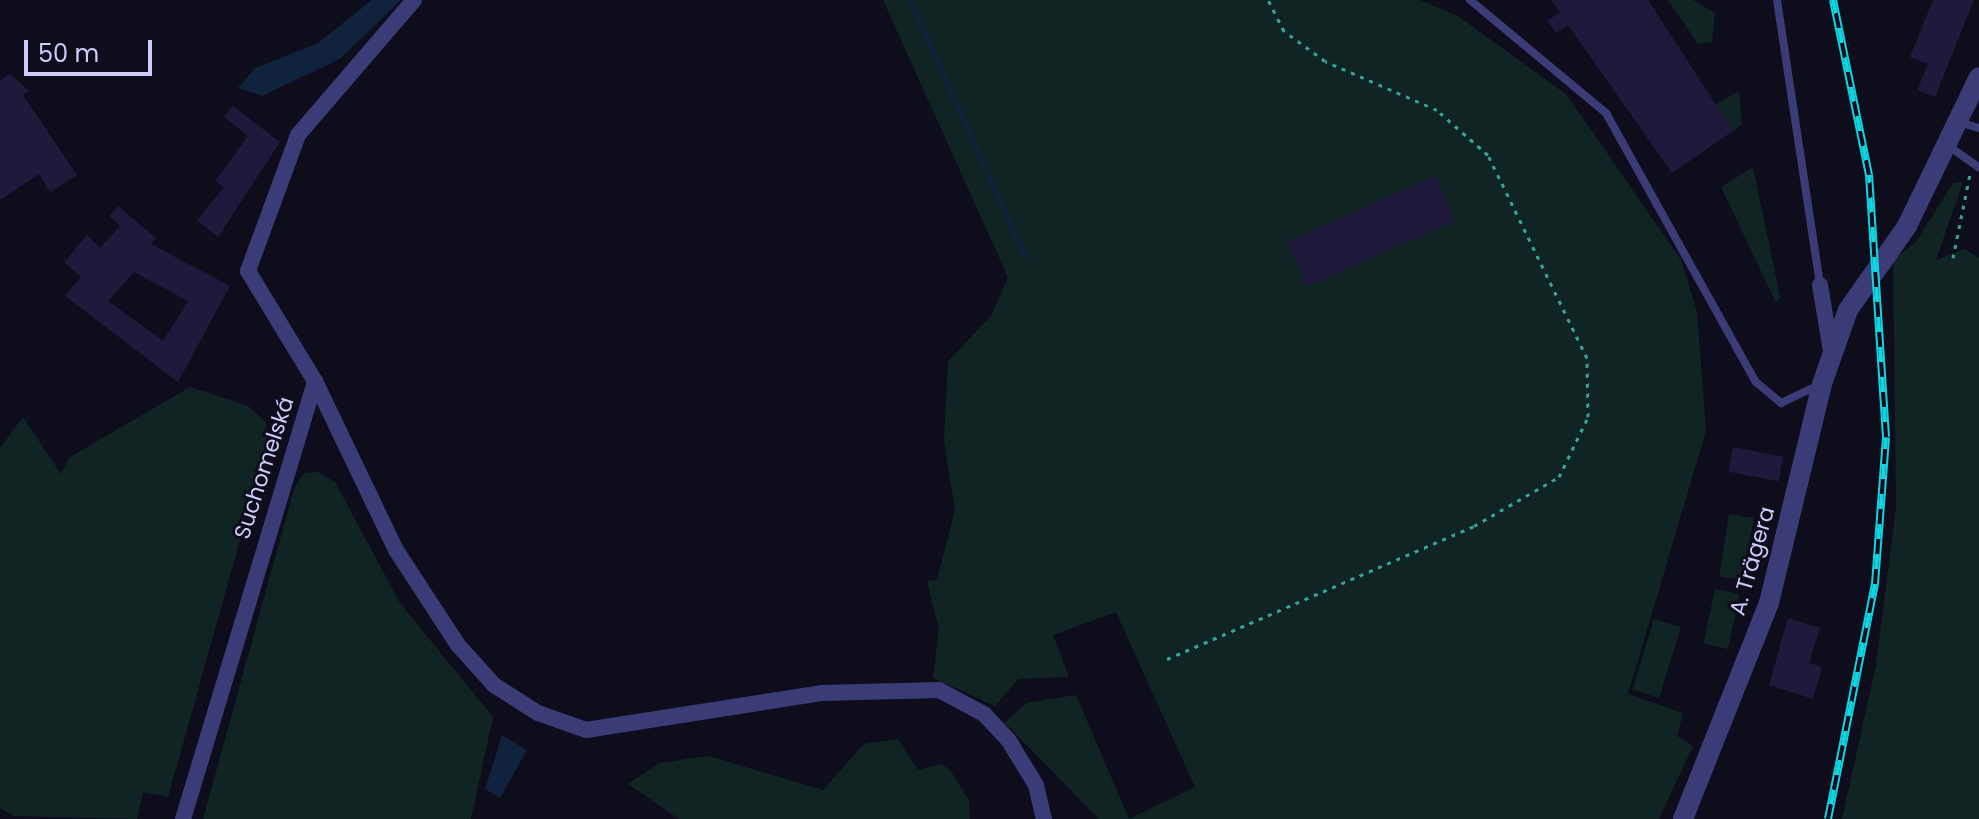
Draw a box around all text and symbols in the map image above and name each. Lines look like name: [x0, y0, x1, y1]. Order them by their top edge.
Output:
scale bar: [28, 24, 156, 74]
text: 50 m: [38, 37, 99, 70]
street label: Suchomelská: [229, 394, 299, 542]
street label: A. Trägera: [1724, 504, 1780, 618]

